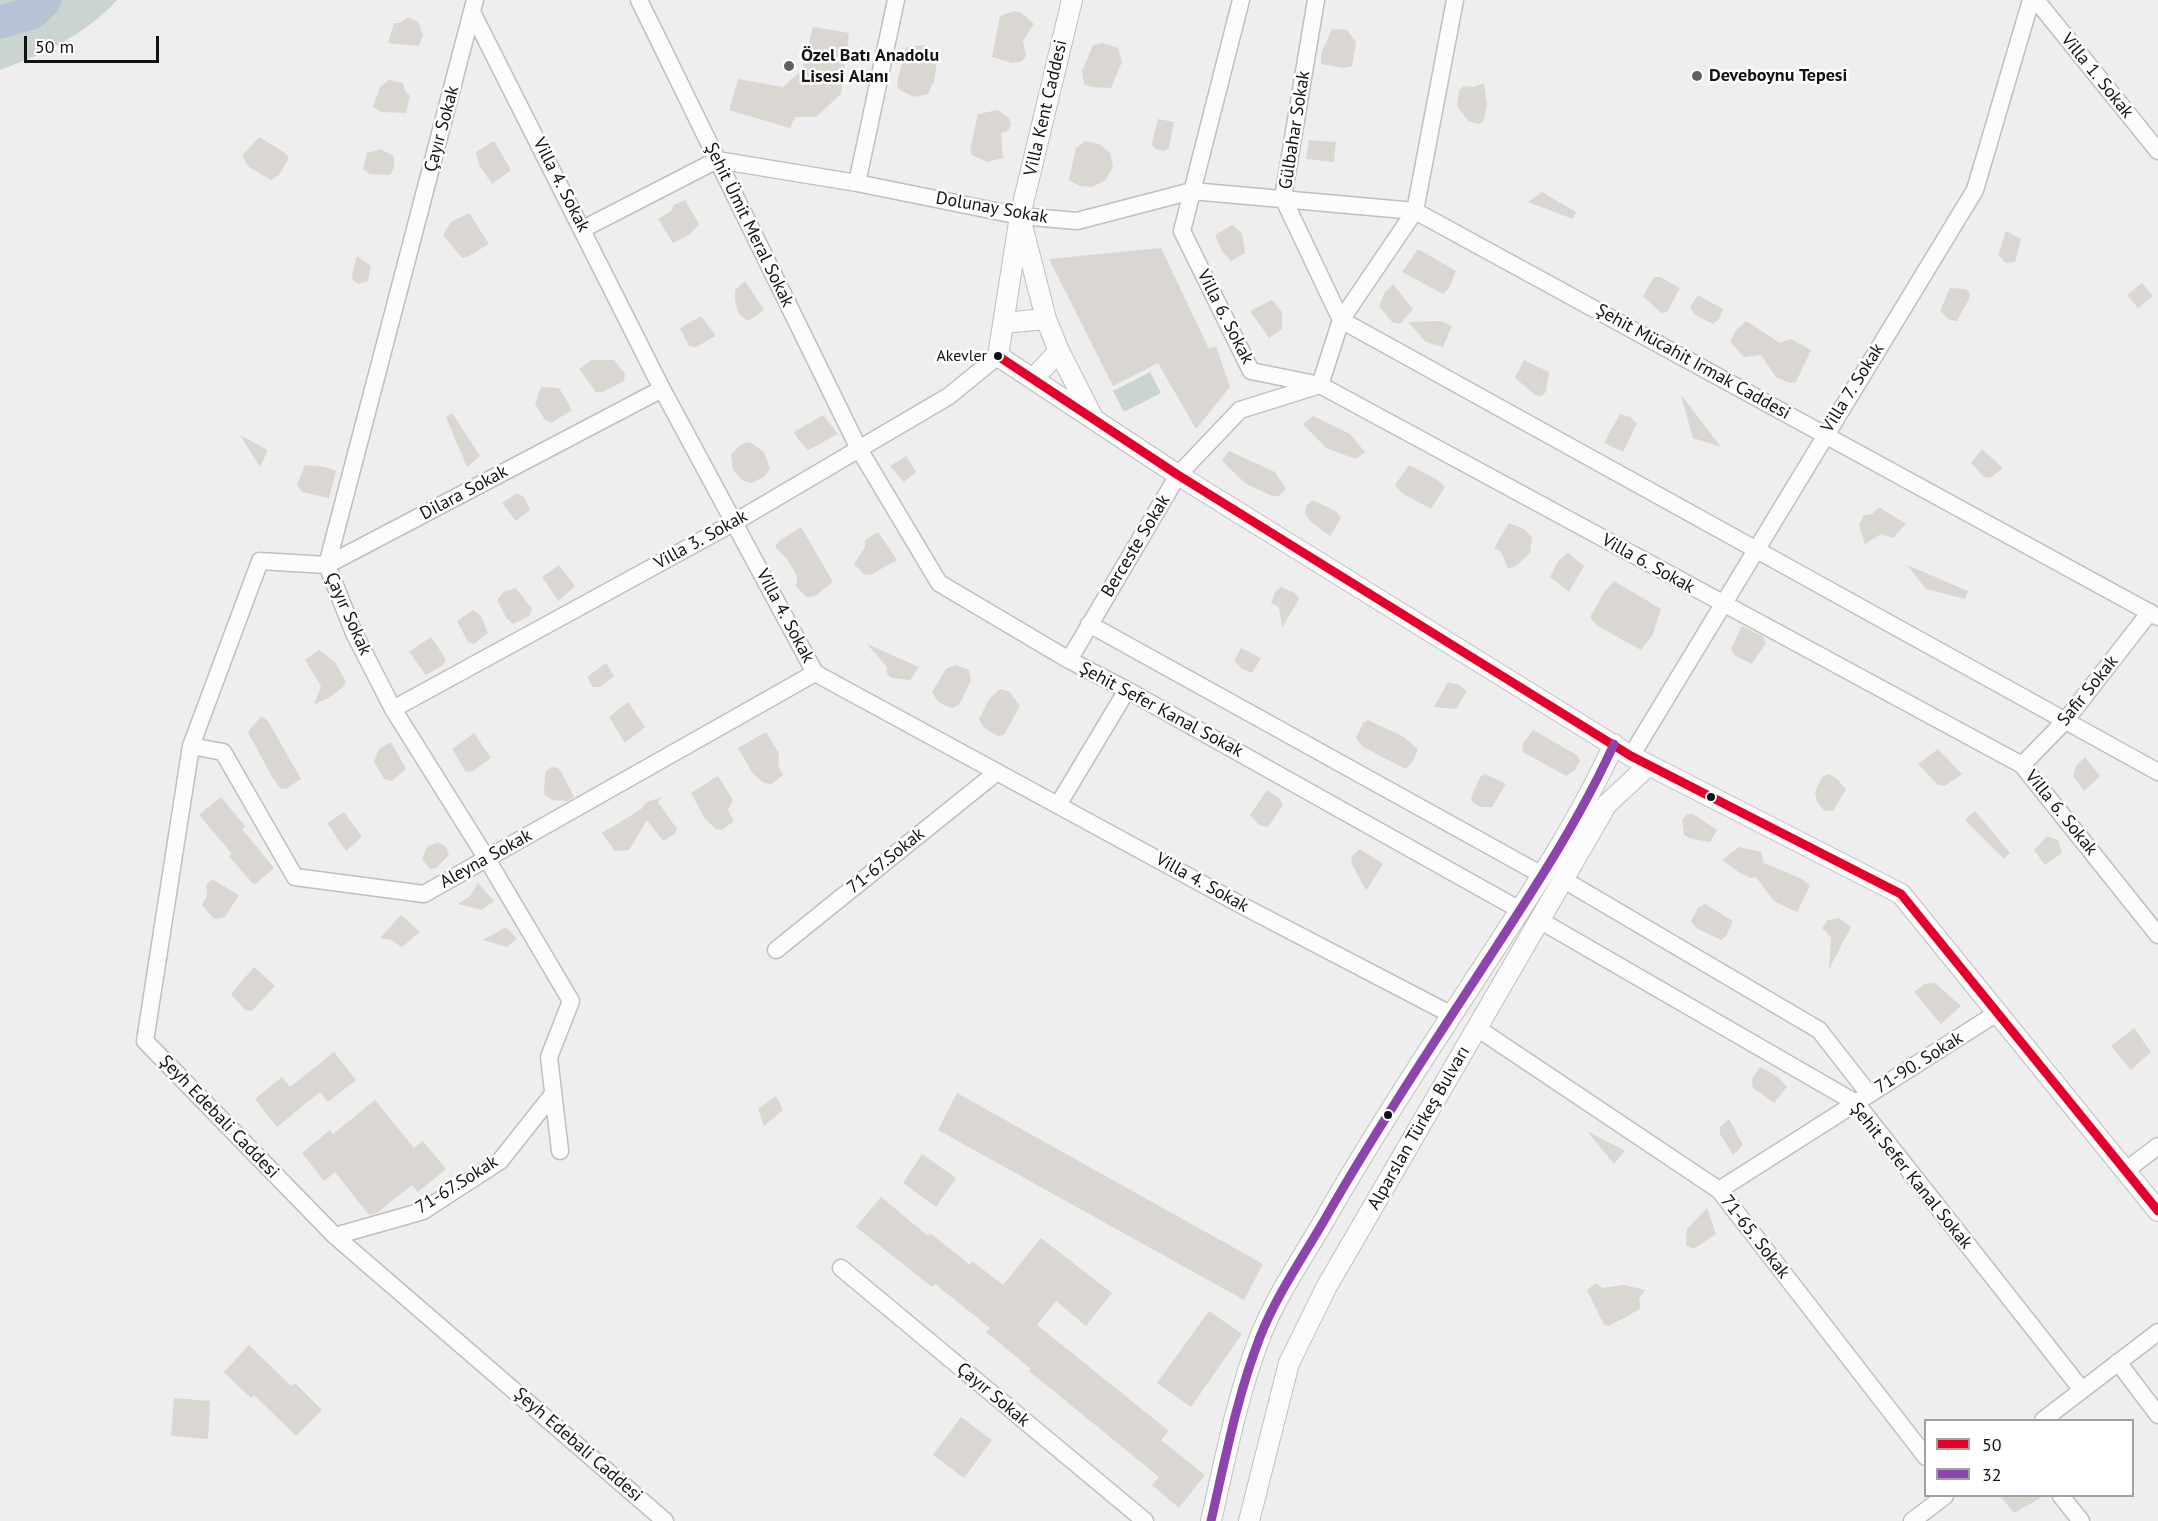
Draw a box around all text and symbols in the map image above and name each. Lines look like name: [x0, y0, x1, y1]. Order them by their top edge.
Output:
scale bar: [27, 24, 162, 62]
street label: Villa 1. Sokak: [2056, 29, 2138, 123]
text: 50 m: [35, 35, 74, 58]
street label: Villa Kent Caddesi: [1020, 38, 1072, 178]
place label: Özel Batı Anadolu Lisesi Alanı: [801, 45, 939, 88]
marker: Özel Batı Anadolu Lisesi Alanı: [782, 59, 796, 73]
place label: Deveboynu Tepesi: [1709, 65, 1847, 87]
street label: Gülbahar Sokak: [1275, 69, 1315, 191]
marker: Deveboynu Tepesi: [1690, 69, 1704, 83]
street label: Çayır Sokak: [420, 84, 464, 174]
street label: Villa 4. Sokak: [528, 134, 594, 236]
street label: Şehit Ümit Meral Sokak: [700, 139, 798, 311]
street label: Dolunay Sokak: [934, 187, 1050, 229]
street label: Villa 6. Sokak: [1192, 266, 1258, 368]
street label: Şehit Mücahit Irmak Caddesi: [1592, 299, 1794, 425]
street label: Villa 7. Sokak: [1817, 339, 1889, 437]
place label: Akevler: [936, 346, 987, 366]
marker: Akevler: [992, 350, 1004, 362]
street label: Dilara Sokak: [417, 461, 511, 525]
street label: Berceste Sokak: [1097, 491, 1175, 601]
street label: Villa 3. Sokak: [651, 506, 751, 574]
street label: Villa 6. Sokak: [1598, 530, 1698, 598]
street label: Villa 4. Sokak: [751, 565, 819, 667]
street label: Çayır Sokak: [320, 569, 376, 659]
street label: Safir Sokak: [2053, 651, 2123, 731]
street label: Şehit Sefer Kanal Sokak: [1075, 658, 1247, 762]
street label: Villa 6. Sokak: [2020, 766, 2102, 860]
unlabelled marker: [1705, 791, 1717, 803]
street label: 71-67.Sokak: [843, 823, 929, 899]
street label: Aleyna Sokak: [436, 825, 536, 893]
street label: Villa 4. Sokak: [1152, 849, 1252, 917]
street label: 71-90. Sokak: [1871, 1027, 1967, 1099]
street label: Alparslan Türkeş Bulvarı: [1363, 1042, 1475, 1214]
street label: Şeyh Edebali Caddesi: [155, 1051, 283, 1183]
street label: Şehit Sefer Kanal Sokak: [1845, 1098, 1977, 1254]
unlabelled marker: [1382, 1109, 1394, 1121]
street label: 71-67.Sokak: [412, 1151, 502, 1219]
street label: 71-65. Sokak: [1716, 1191, 1794, 1283]
street label: Çayır Sokak: [952, 1358, 1034, 1432]
street label: Şeyh Edebali Caddesi: [509, 1383, 647, 1507]
legend: [1924, 1419, 2134, 1497]
text: 50: [1982, 1433, 2002, 1456]
text: 32: [1982, 1463, 2002, 1486]

